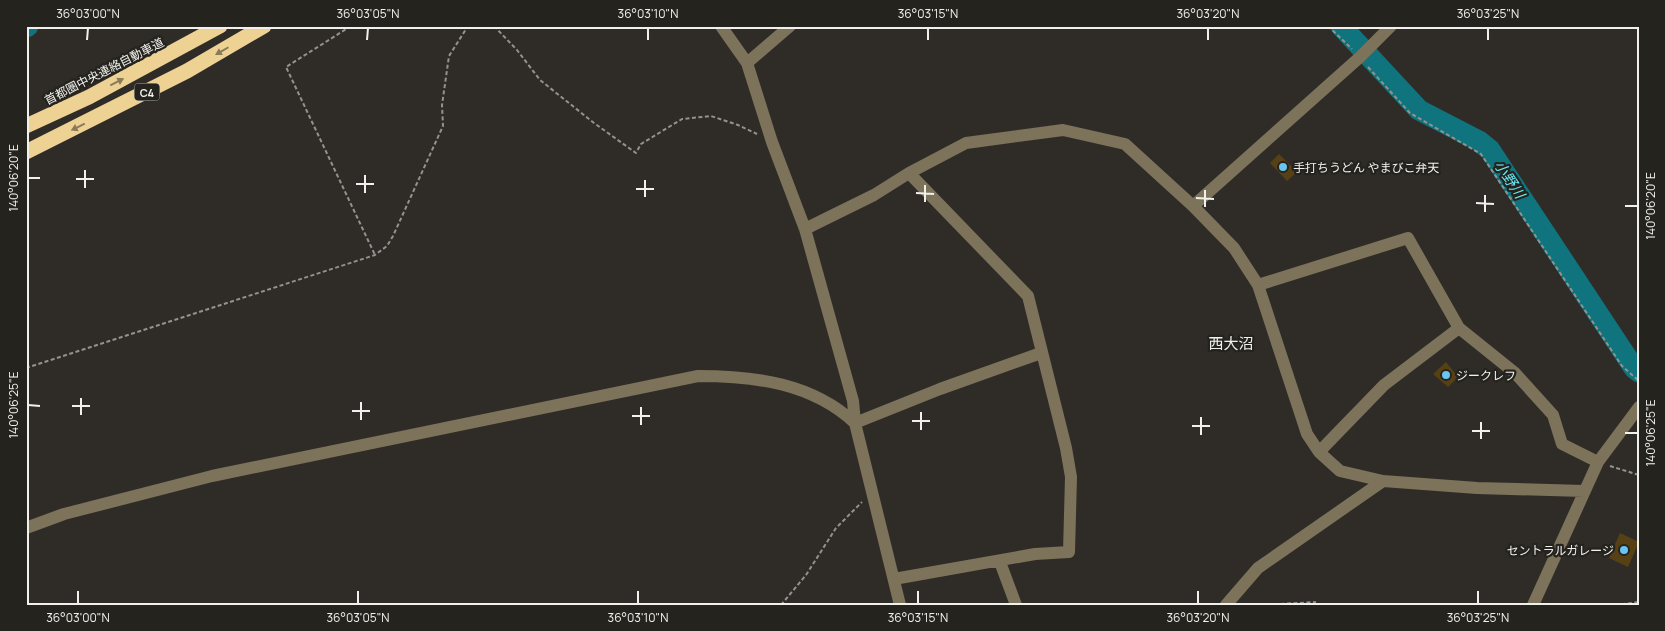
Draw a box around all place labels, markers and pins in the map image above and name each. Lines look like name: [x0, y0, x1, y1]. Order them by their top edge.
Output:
place label: 手打ちうどん やまびこ弁天: [1293, 159, 1439, 176]
marker: 手打ちうどん やまびこ弁天: [1277, 161, 1289, 173]
place label: ジークレフ: [1456, 367, 1516, 384]
marker: ジークレフ: [1440, 369, 1452, 381]
place label: セントラルガレージ: [1507, 542, 1614, 559]
marker: セントラルガレージ: [1618, 544, 1630, 556]

